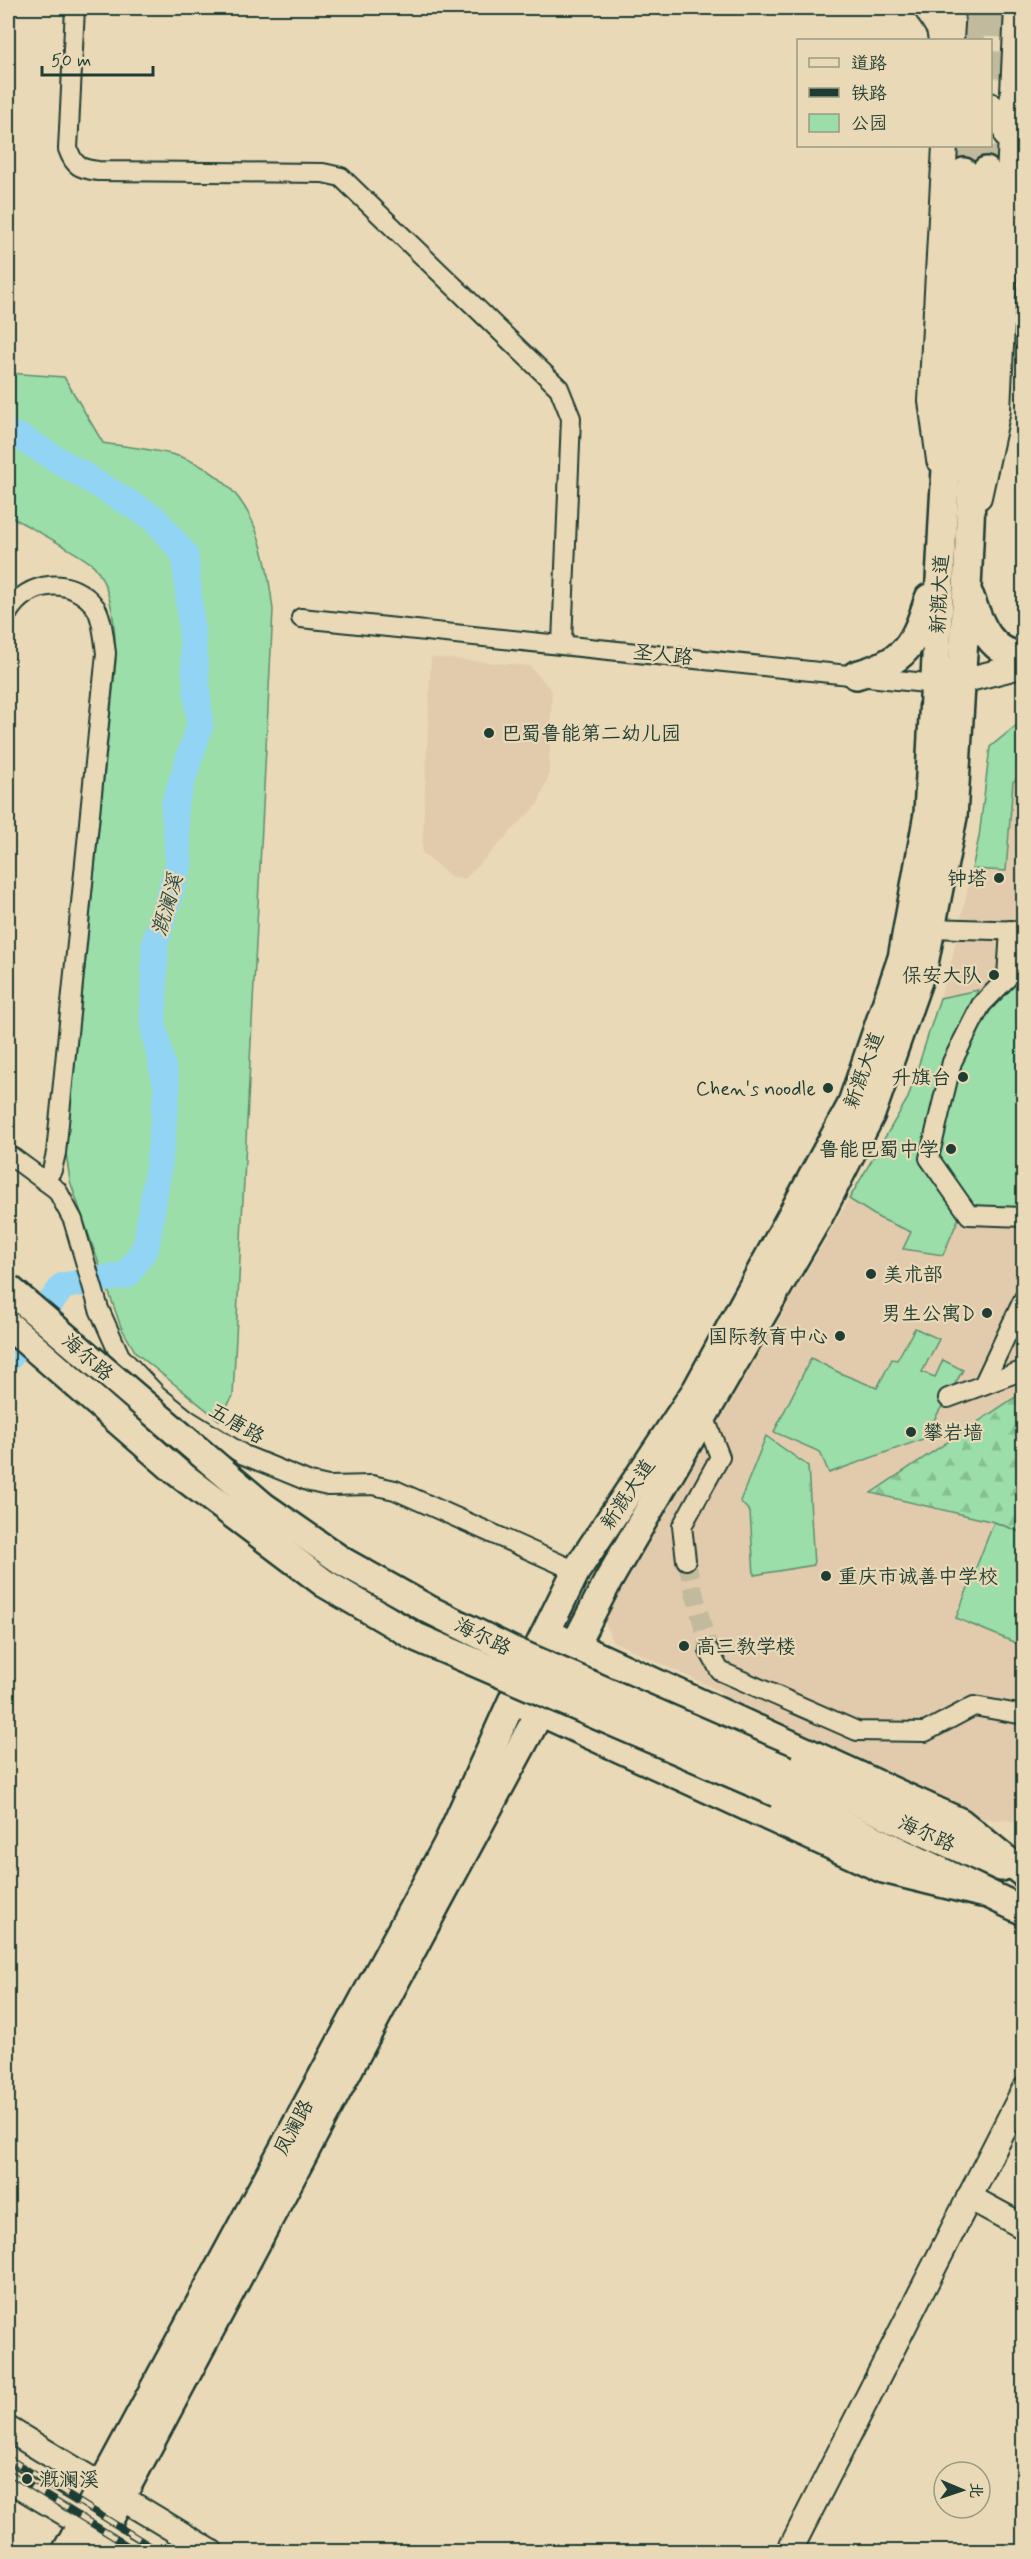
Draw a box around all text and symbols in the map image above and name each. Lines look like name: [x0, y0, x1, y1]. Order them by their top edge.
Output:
scale bar: [42, 39, 153, 77]
legend: [797, 39, 992, 147]
text: 50 m: [51, 49, 91, 73]
text: 道路: [851, 52, 887, 76]
text: 铁路: [851, 82, 887, 106]
text: 公园: [851, 112, 887, 136]
street label: 新溉大道: [925, 553, 956, 635]
street label: 圣人路: [632, 639, 695, 672]
place label: 巴蜀鲁能第二幼儿园: [501, 721, 681, 748]
marker: 巴蜀鲁能第二幼儿园: [482, 726, 496, 740]
place label: 钟塔: [947, 866, 987, 893]
water label: 溉澜溪: [146, 870, 190, 939]
marker: 钟塔: [992, 871, 1006, 885]
place label: 保安大队: [902, 963, 982, 990]
marker: 保安大队: [987, 968, 1001, 982]
street label: 新溉大道: [838, 1028, 891, 1113]
place label: 升旗台: [891, 1065, 951, 1092]
marker: 升旗台: [956, 1070, 970, 1084]
place label: Chen's noodle: [696, 1076, 816, 1103]
marker: Chen's noodle: [821, 1081, 835, 1095]
place label: 鲁能巴蜀中学: [819, 1137, 939, 1164]
marker: 鲁能巴蜀中学: [944, 1142, 958, 1156]
place label: 美术部: [883, 1262, 943, 1289]
marker: 美术部: [864, 1267, 878, 1281]
place label: 男生公寓D: [881, 1301, 975, 1328]
marker: 男生公寓D: [980, 1306, 994, 1320]
place label: 国际教育中心: [708, 1324, 828, 1351]
street label: 海尔路: [56, 1328, 119, 1389]
marker: 国际教育中心: [833, 1329, 847, 1343]
street label: 五唐路: [204, 1398, 270, 1451]
place label: 攀岩墙: [923, 1420, 983, 1447]
marker: 攀岩墙: [904, 1425, 918, 1439]
street label: 新溉大道: [595, 1454, 662, 1536]
place label: 重庆市诚善中学校: [838, 1564, 998, 1591]
marker: 重庆市诚善中学校: [819, 1569, 833, 1583]
street label: 海尔路: [449, 1612, 516, 1663]
place label: 高三教学楼: [696, 1634, 796, 1661]
marker: 高三教学楼: [677, 1639, 691, 1653]
street label: 海尔路: [893, 1810, 960, 1859]
street label: 凤澜路: [268, 2094, 321, 2161]
north arrow: [932, 2460, 992, 2520]
place label: 溉澜溪: [39, 2467, 99, 2494]
marker: 溉澜溪: [20, 2472, 34, 2486]
text: 北: [965, 2482, 986, 2499]

